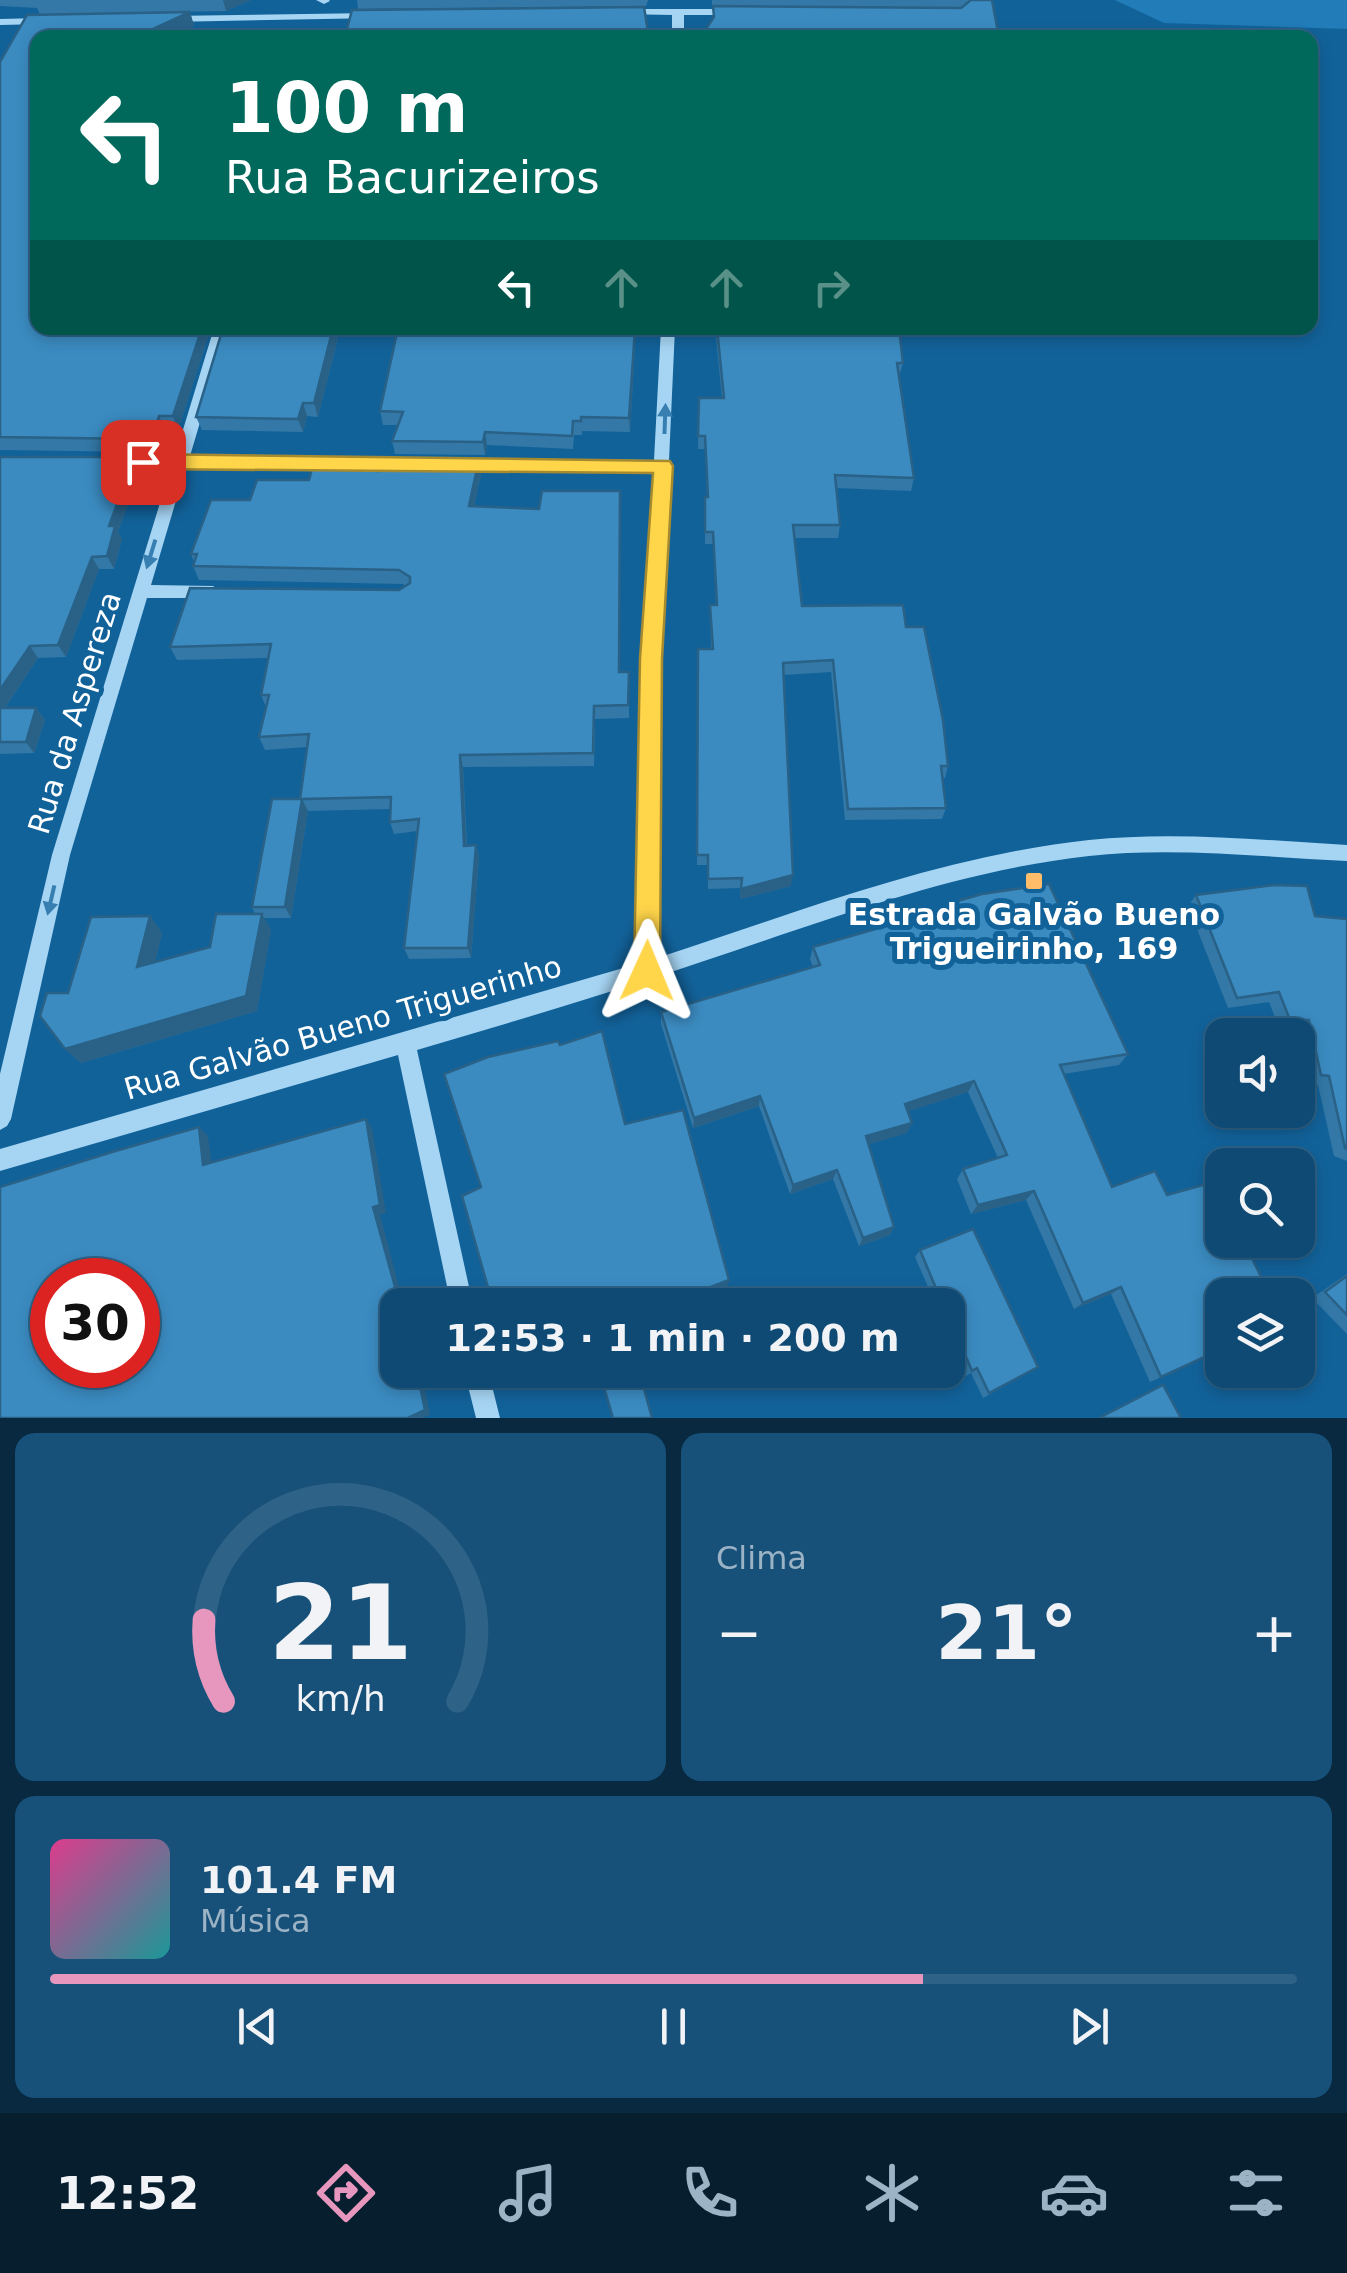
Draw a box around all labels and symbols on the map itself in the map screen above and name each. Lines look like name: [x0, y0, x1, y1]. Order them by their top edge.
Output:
one-way arrow: [657, 402, 673, 434]
pin: [101, 420, 186, 505]
one-way arrow: [143, 540, 158, 570]
street label: Rua da Aspereza: [21, 588, 128, 838]
marker: Estrada Galvão Bueno Trigueirinho, 169: [1023, 870, 1045, 892]
one-way arrow: [43, 885, 58, 916]
place label: Estrada Galvão Bueno Trigueirinho, 169: [848, 897, 1220, 966]
position arrow: [595, 919, 699, 1023]
street label: Rua Galvão Bueno Triguerinho: [120, 948, 566, 1107]
speed limit sign: 30: [30, 1258, 160, 1388]

